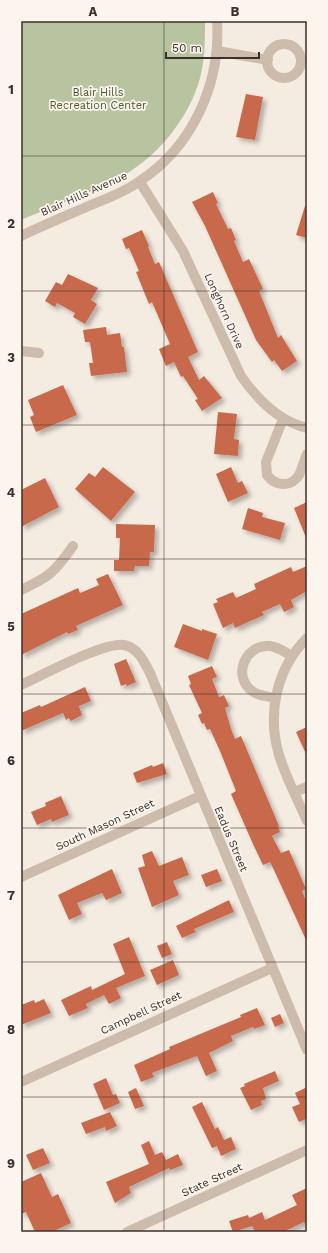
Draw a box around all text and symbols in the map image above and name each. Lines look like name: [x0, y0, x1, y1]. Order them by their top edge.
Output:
text: A: [89, 4, 98, 19]
text: B: [231, 4, 240, 19]
scale bar: [166, 34, 259, 60]
text: 50 m: [172, 41, 202, 55]
text: 1: [8, 82, 14, 97]
park label: Blair Hills Recreation Center: [49, 86, 147, 112]
street label: Blair Hills Avenue: [39, 169, 129, 219]
text: 2: [7, 216, 15, 231]
street label: Longhorn Drive: [201, 271, 247, 351]
text: 3: [7, 350, 15, 365]
text: 4: [7, 485, 16, 500]
text: 5: [7, 619, 15, 634]
text: 6: [7, 753, 15, 768]
street label: South Mason Street: [54, 796, 157, 854]
street label: Eadus Street: [211, 804, 251, 874]
text: 7: [7, 888, 15, 903]
street label: Campbell Street: [99, 988, 184, 1037]
text: 8: [7, 1022, 15, 1037]
text: 9: [7, 1156, 15, 1171]
street label: State Street: [180, 1160, 245, 1200]

